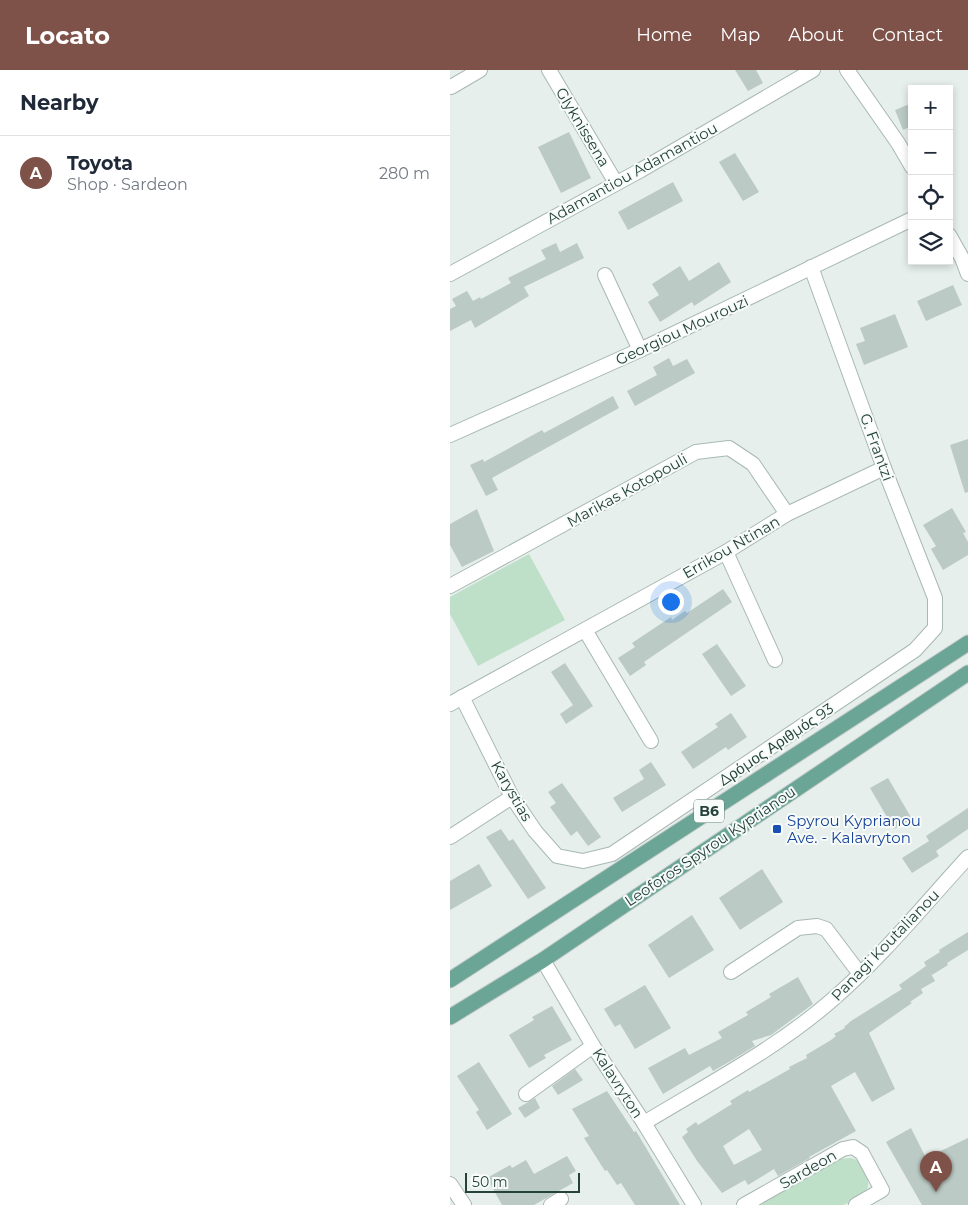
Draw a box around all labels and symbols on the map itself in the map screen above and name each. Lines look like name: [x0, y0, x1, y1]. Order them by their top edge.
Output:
street label: Glyknissena: [552, 84, 614, 170]
street label: Adamantiou Adamantiou: [543, 118, 721, 228]
street label: Georgiou Mourouzi: [613, 291, 751, 369]
street label: G. Frantzi: [856, 411, 898, 483]
street label: Marikas Kotopouli: [563, 449, 691, 531]
street label: Errikou Ntinan: [679, 511, 783, 583]
your location: [658, 589, 684, 615]
street label: Δρόμος Αριθμός 93: [715, 698, 837, 790]
street label: Karystias: [487, 757, 537, 825]
street label: Leoforos Spyrou Kyprianou: [621, 782, 799, 910]
road number: B6: [694, 799, 724, 822]
place label: Spyrou Kyprianou Ave. - Kalavryton: [787, 811, 921, 847]
marker: Spyrou Kyprianou Ave. - Kalavryton: [771, 823, 783, 835]
street label: Panagi Koutalianou: [827, 885, 943, 1005]
street label: Kalavryton: [588, 1044, 648, 1122]
street label: Sardeon: [776, 1145, 840, 1193]
pin: A: [920, 1151, 952, 1192]
scale bar: [465, 1170, 580, 1193]

